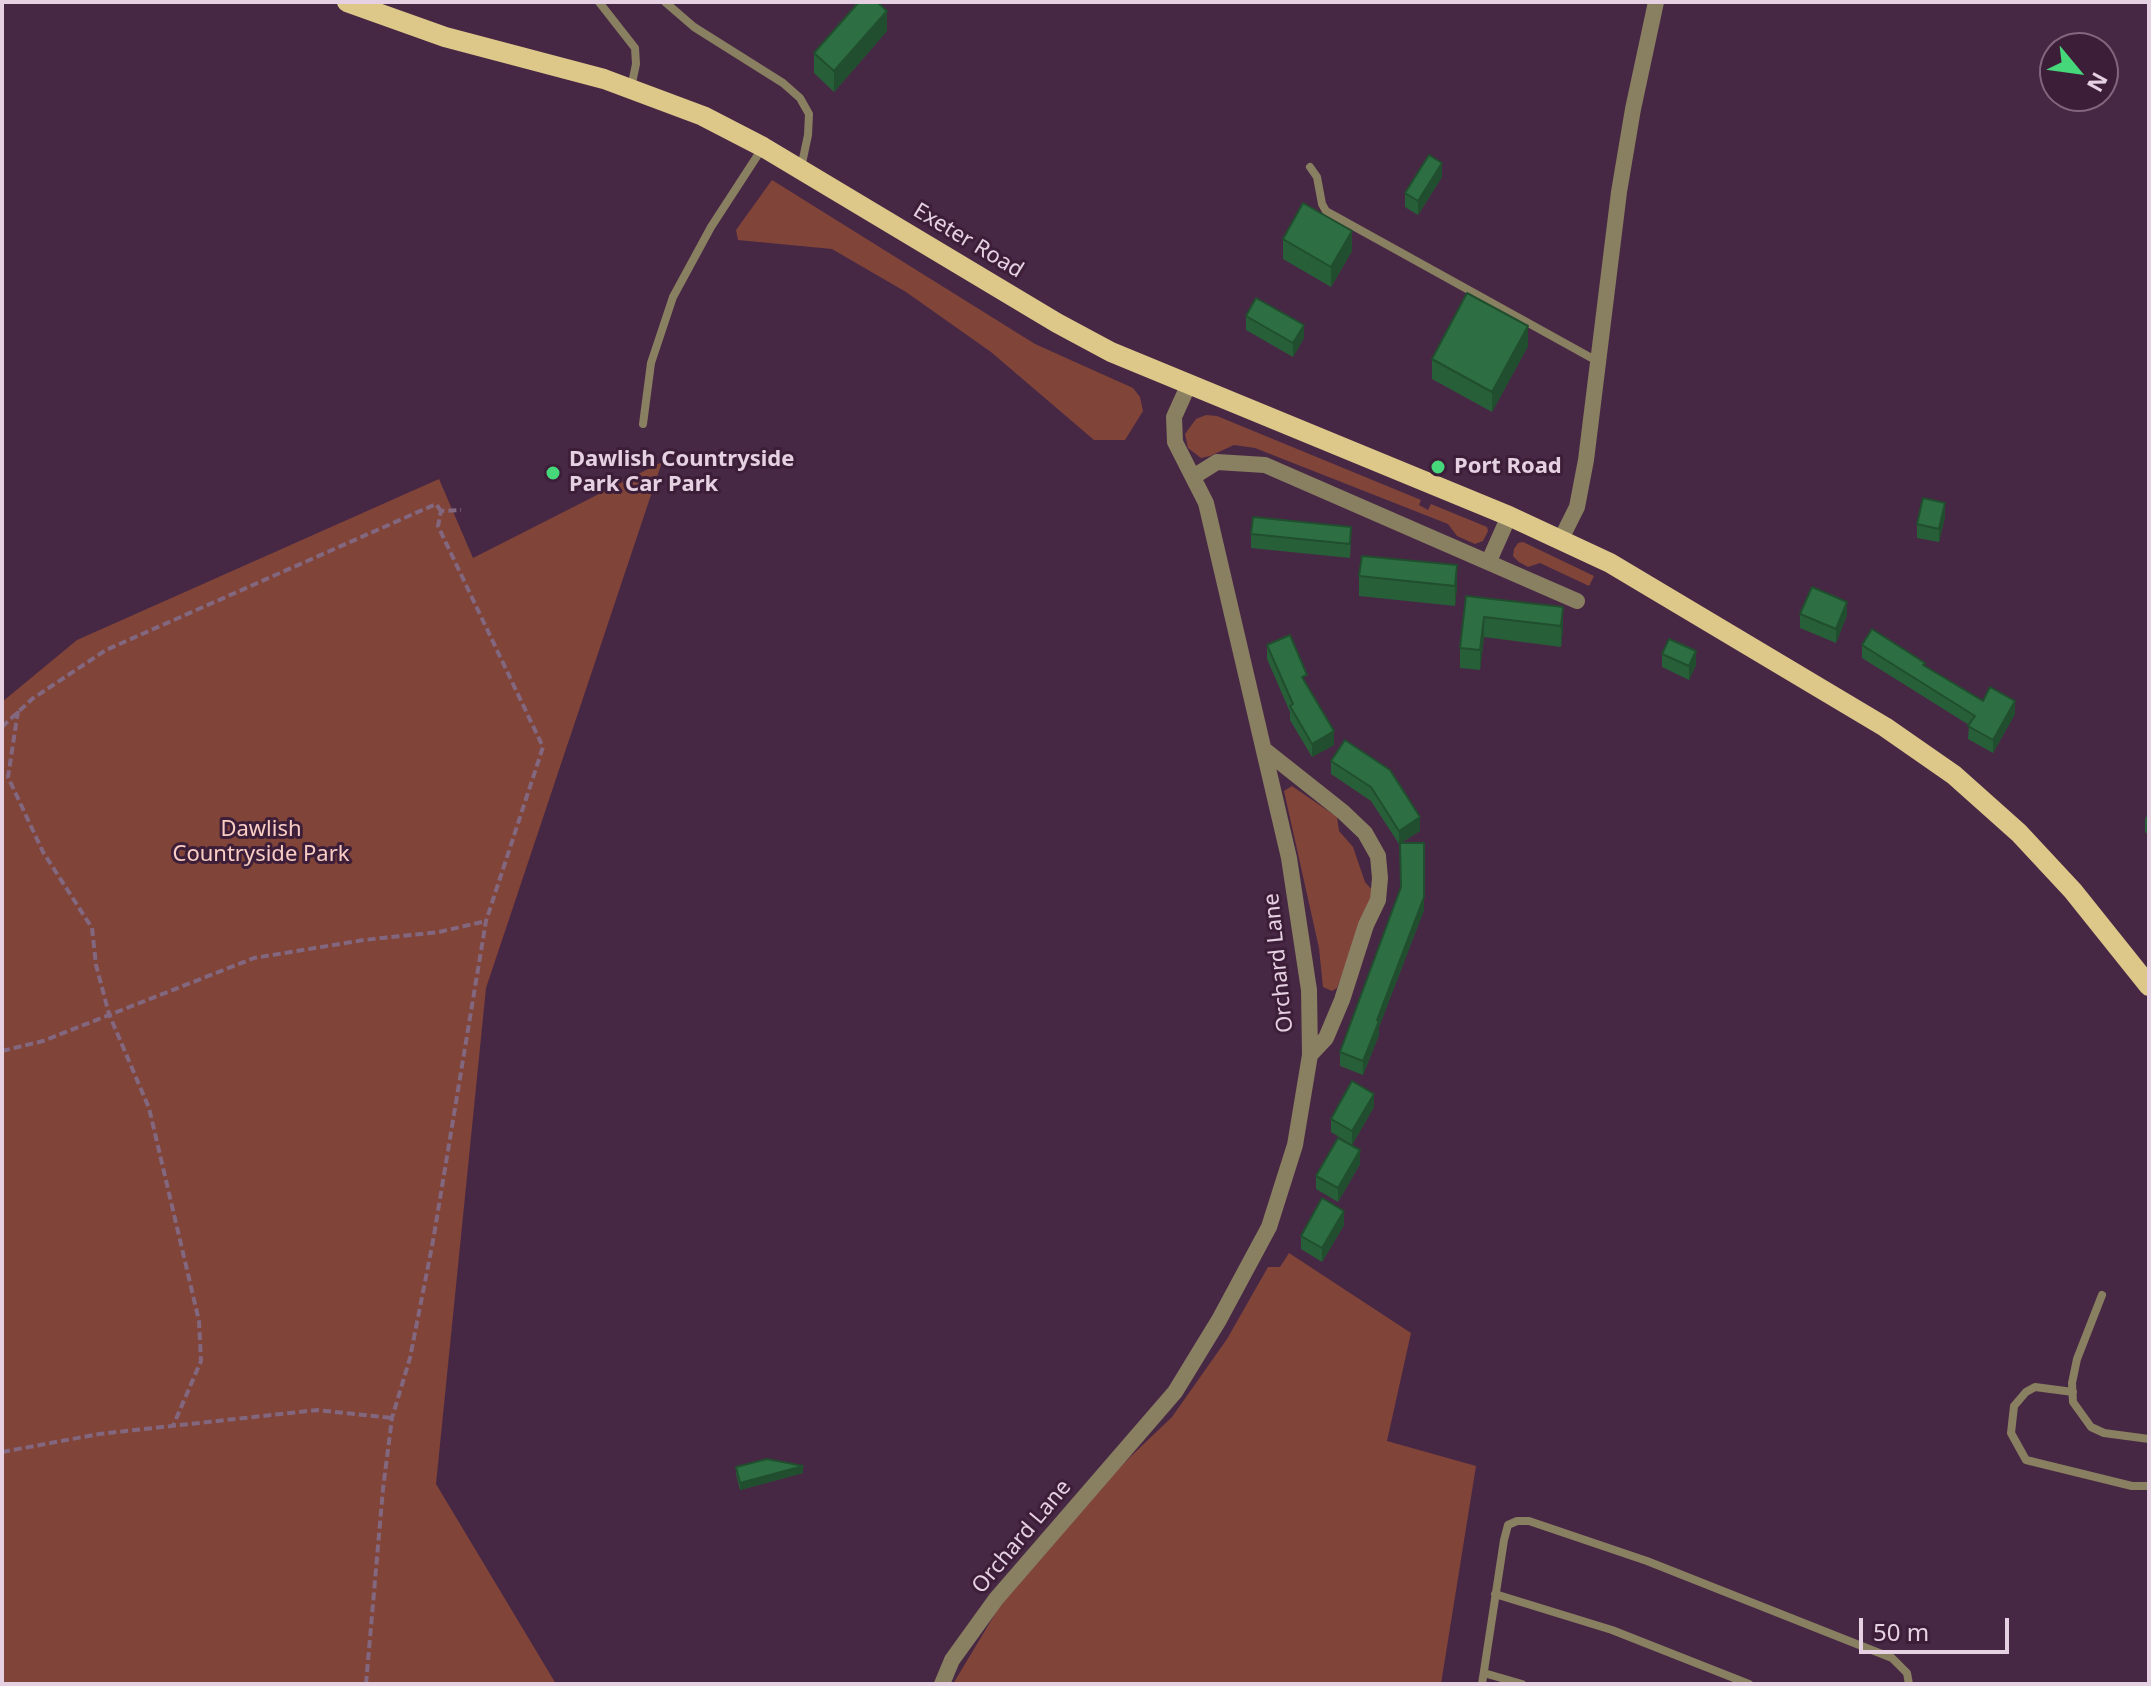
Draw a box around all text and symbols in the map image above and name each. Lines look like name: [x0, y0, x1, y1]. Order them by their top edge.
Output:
north arrow: [2039, 32, 2119, 112]
text: N: [2081, 68, 2116, 98]
street label: Exeter Road: [908, 198, 1028, 284]
place label: Dawlish Countryside Park Car Park: [569, 447, 794, 498]
place label: Port Road: [1454, 454, 1562, 480]
marker: Port Road: [1429, 458, 1447, 476]
marker: Dawlish Countryside Park Car Park: [544, 464, 562, 482]
park label: Dawlish Countryside Park: [172, 817, 350, 868]
street label: Orchard Lane: [1259, 892, 1299, 1034]
street label: Orchard Lane: [967, 1475, 1077, 1599]
scale bar: [1863, 1602, 2013, 1652]
text: 50 m: [1873, 1615, 1929, 1648]

